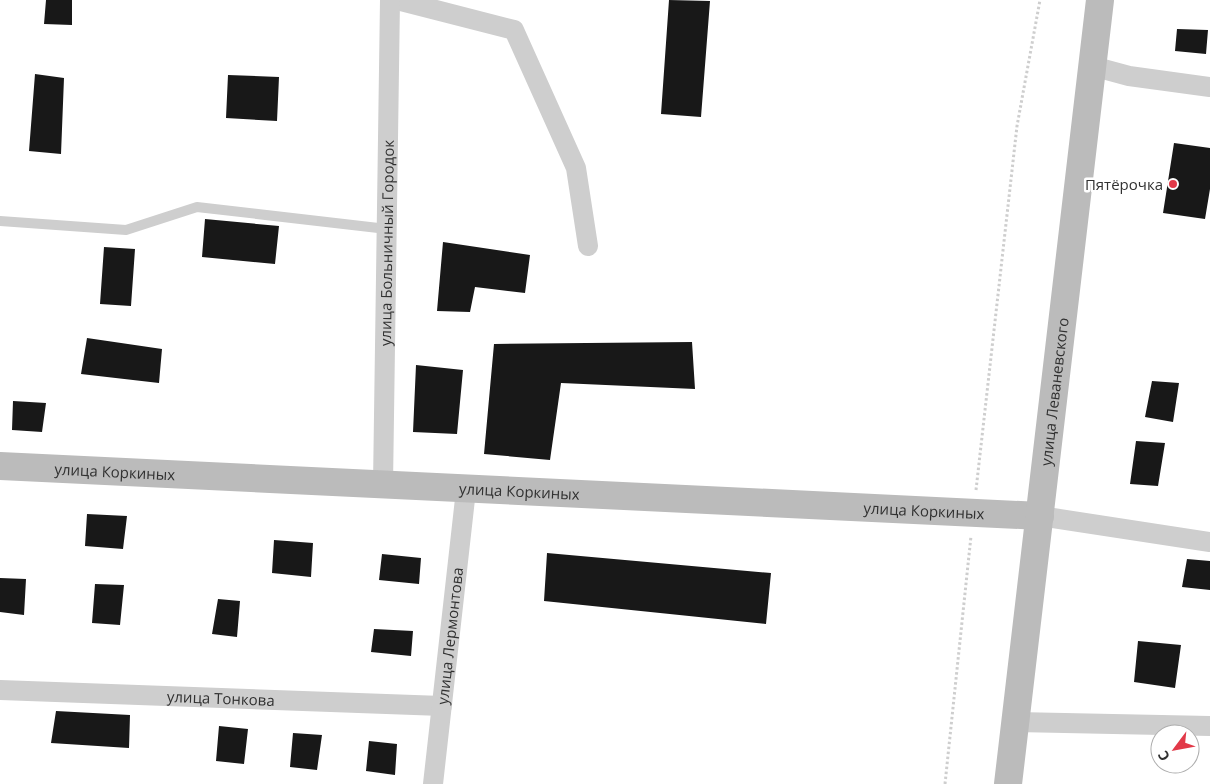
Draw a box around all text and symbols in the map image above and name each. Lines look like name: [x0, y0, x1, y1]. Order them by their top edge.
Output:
street label: улица Больничный Городок: [375, 140, 398, 346]
place label: Пятёрочка: [1085, 174, 1163, 194]
marker: Пятёрочка: [1167, 178, 1179, 190]
street label: улица Леваневского: [1035, 316, 1073, 467]
street label: улица Коркиных: [54, 459, 176, 484]
street label: улица Коркиных: [459, 478, 580, 504]
street label: улица Коркиных: [863, 498, 985, 523]
street label: улица Лермонтова: [432, 566, 467, 706]
street label: улица Тонкова: [167, 686, 275, 710]
north arrow: [1150, 724, 1200, 774]
text: С: [1153, 747, 1174, 765]

